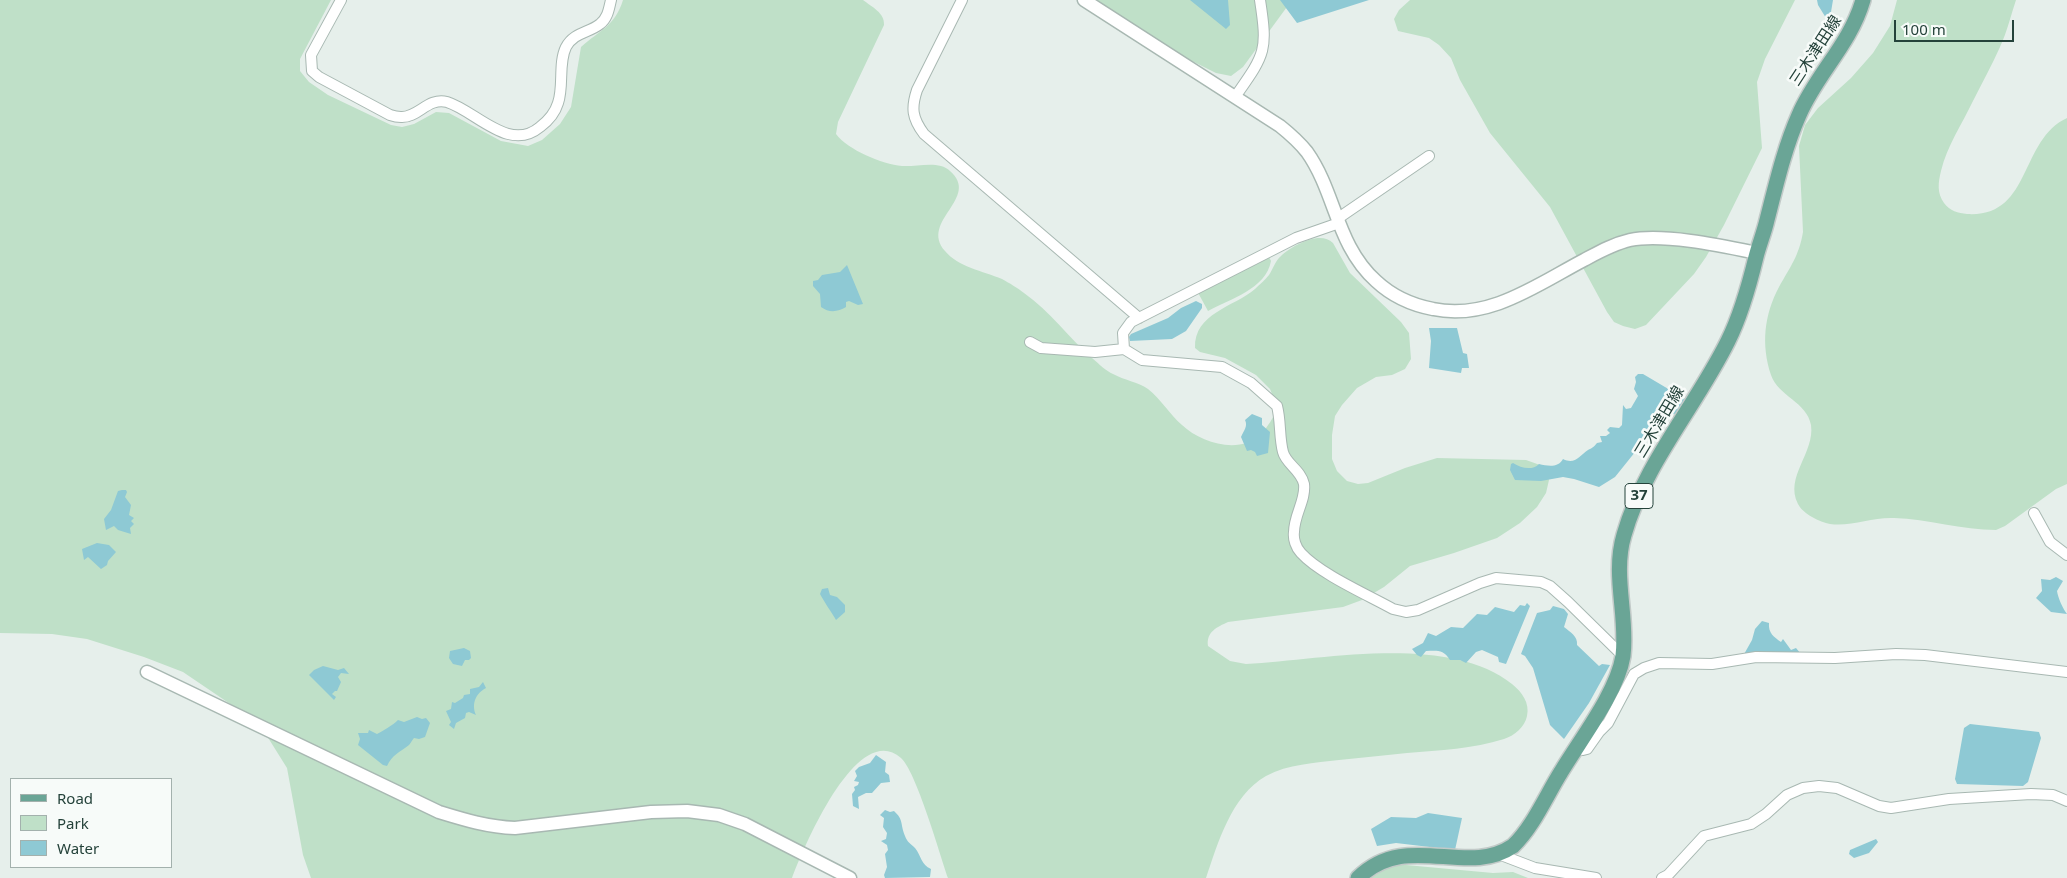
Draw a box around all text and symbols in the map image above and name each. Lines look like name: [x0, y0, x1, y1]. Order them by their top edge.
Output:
scale bar: [1897, 10, 2017, 42]
street label: 三木津田線: [1786, 12, 1846, 90]
text: 100 m: [1902, 19, 1946, 39]
street label: 三木津田線: [1631, 383, 1689, 461]
road number: 37: [1625, 484, 1653, 508]
legend: [10, 778, 172, 868]
text: Road: [57, 788, 93, 808]
text: Park: [57, 813, 89, 833]
text: Water: [57, 838, 99, 858]

